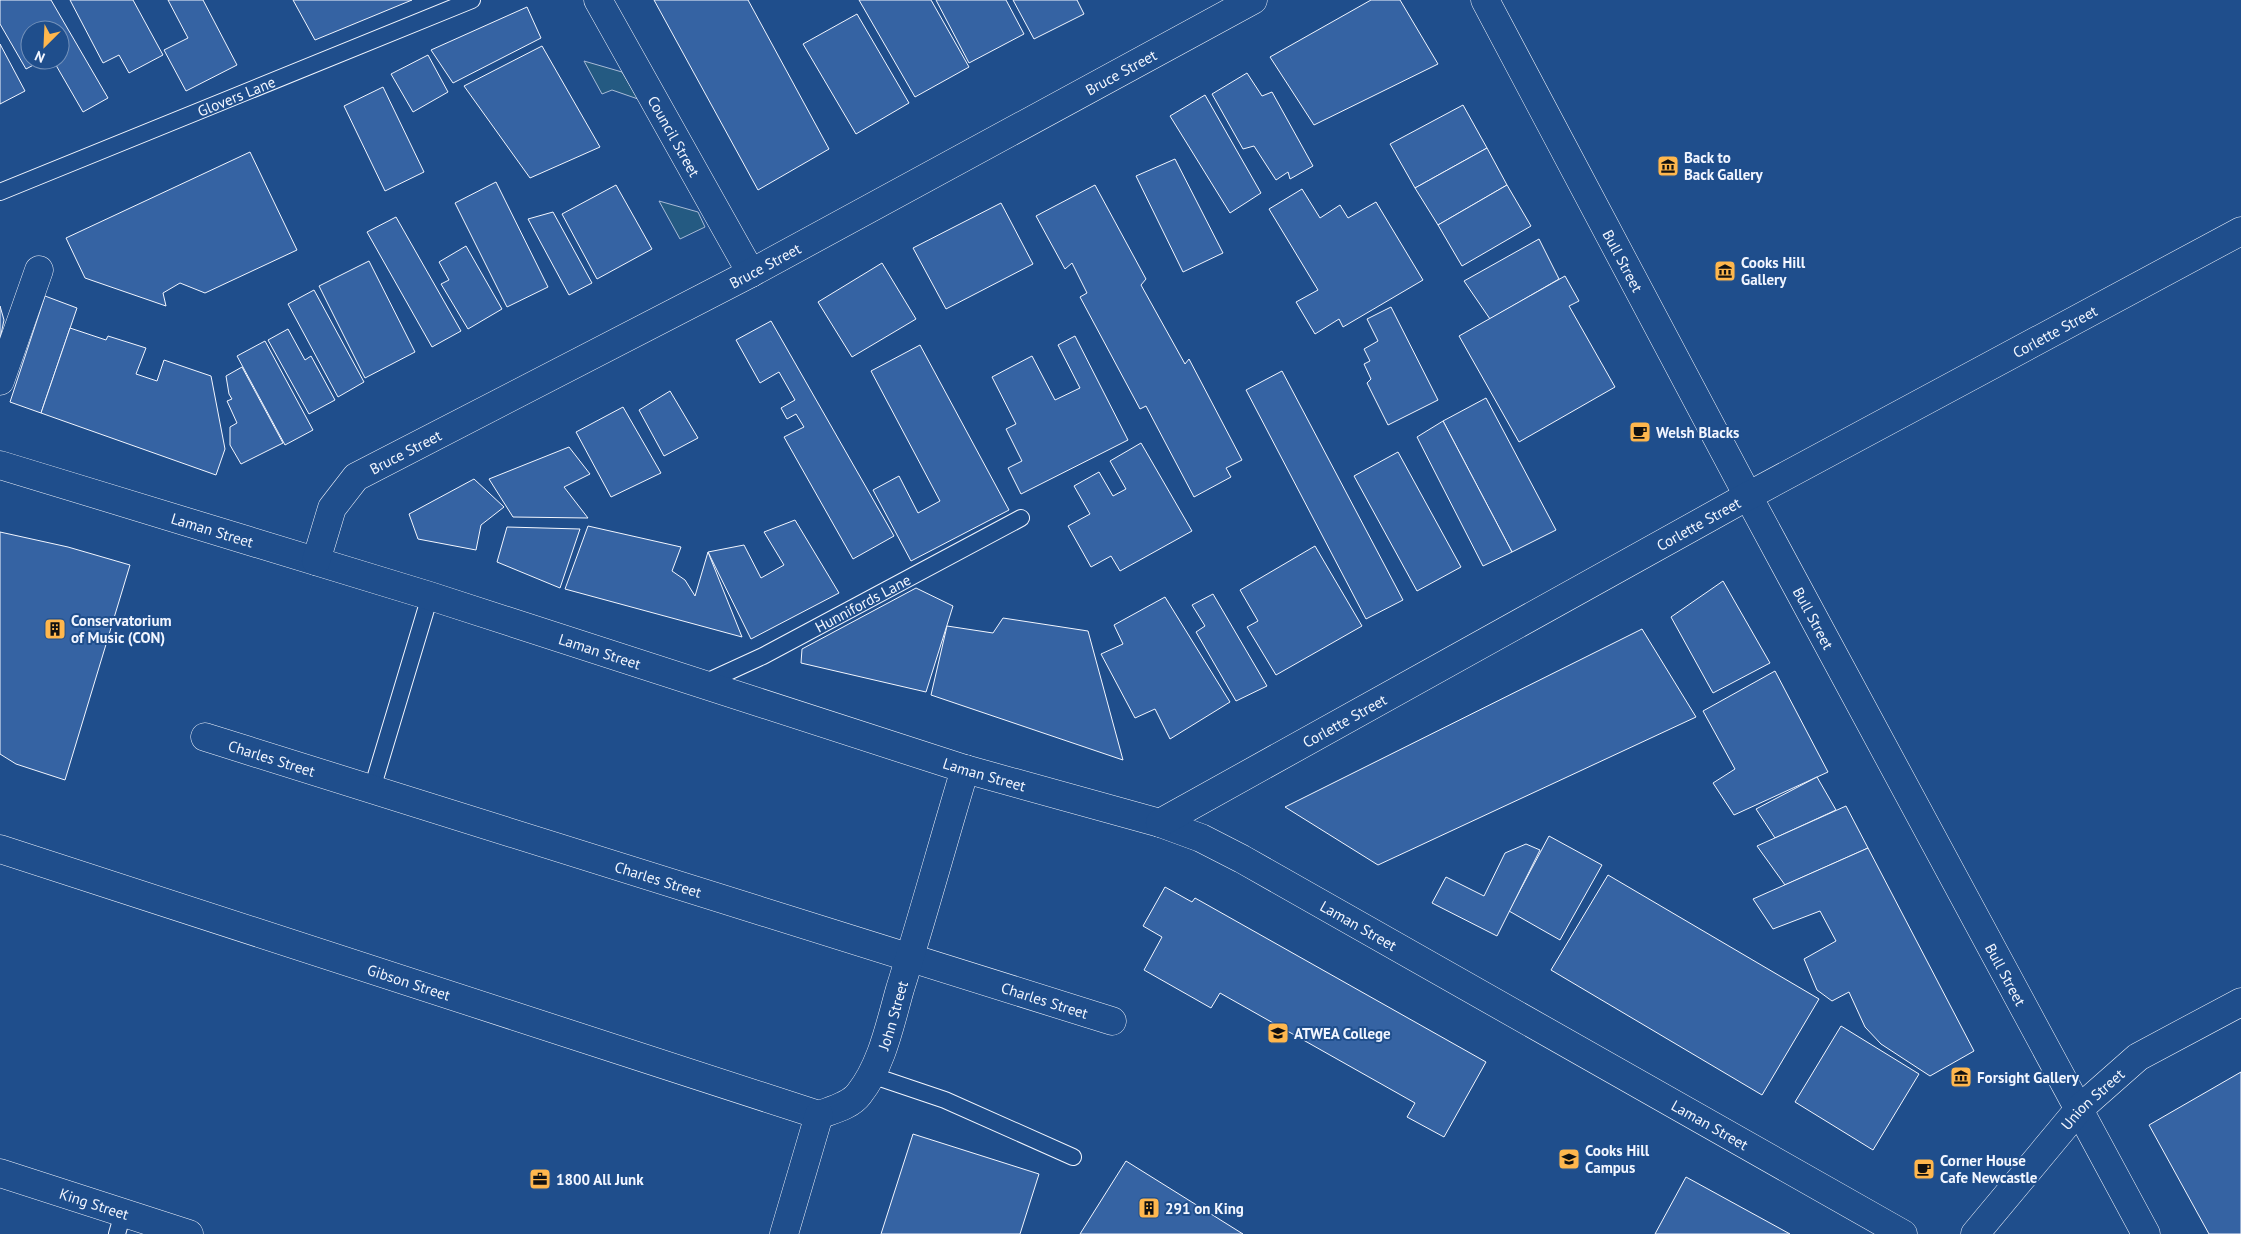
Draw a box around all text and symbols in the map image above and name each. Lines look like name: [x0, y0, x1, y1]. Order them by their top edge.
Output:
north arrow: [20, 20, 70, 70]
street label: Bruce Street: [1082, 45, 1160, 99]
text: N: [32, 47, 48, 67]
street label: Glovers Lane: [194, 72, 278, 120]
street label: Council Street: [644, 92, 705, 180]
place label: Back to Back Gallery: [1684, 148, 1764, 184]
museum icon: Back to Back Gallery: [1656, 154, 1680, 178]
street label: Bull Street: [1599, 226, 1648, 295]
street label: Bruce Street: [726, 238, 804, 292]
place label: Cooks Hill Gallery: [1741, 253, 1806, 289]
museum icon: Cooks Hill Gallery: [1713, 259, 1737, 283]
street label: Corlette Street: [2009, 301, 2100, 362]
cafe icon: Welsh Blacks: [1628, 420, 1652, 444]
place label: Welsh Blacks: [1656, 423, 1739, 442]
street label: Bruce Street: [366, 425, 444, 478]
street label: Corlette Street: [1653, 493, 1744, 555]
street label: Laman Street: [169, 508, 256, 551]
street label: Hunnifords Lane: [811, 569, 914, 636]
street label: Bull Street: [1789, 584, 1838, 652]
place label: Conservatorium of Music (CON): [71, 611, 172, 647]
building icon: Conservatorium of Music (CON): [43, 617, 67, 641]
street label: Laman Street: [556, 629, 643, 673]
street label: Corlette Street: [1299, 689, 1390, 751]
street label: Charles Street: [226, 735, 318, 780]
street label: Laman Street: [941, 753, 1028, 795]
street label: Charles Street: [612, 856, 704, 901]
street label: Laman Street: [1317, 896, 1400, 954]
street label: Bull Street: [1982, 940, 2031, 1009]
street label: Gibson Street: [365, 959, 453, 1004]
street label: Charles Street: [999, 977, 1091, 1022]
street label: John Street: [873, 978, 912, 1053]
school or university icon: ATWEA College: [1266, 1021, 1290, 1045]
place label: ATWEA College: [1294, 1024, 1391, 1043]
street label: Union Street: [2056, 1064, 2128, 1133]
museum icon: Forsight Gallery: [1949, 1065, 1973, 1089]
place label: Forsight Gallery: [1977, 1068, 2080, 1087]
street label: Laman Street: [1668, 1095, 1752, 1154]
place label: Cooks Hill Campus: [1585, 1141, 1650, 1177]
school or university icon: Cooks Hill Campus: [1557, 1147, 1581, 1171]
place label: Corner House Cafe Newcastle: [1940, 1151, 2038, 1187]
cafe icon: Corner House Cafe Newcastle: [1912, 1157, 1936, 1181]
office icon: 1800 All Junk: [528, 1167, 552, 1191]
place label: 1800 All Junk: [556, 1170, 644, 1189]
street label: King Street: [57, 1183, 131, 1223]
building icon: 291 on King: [1137, 1196, 1161, 1220]
place label: 291 on King: [1165, 1199, 1244, 1218]

